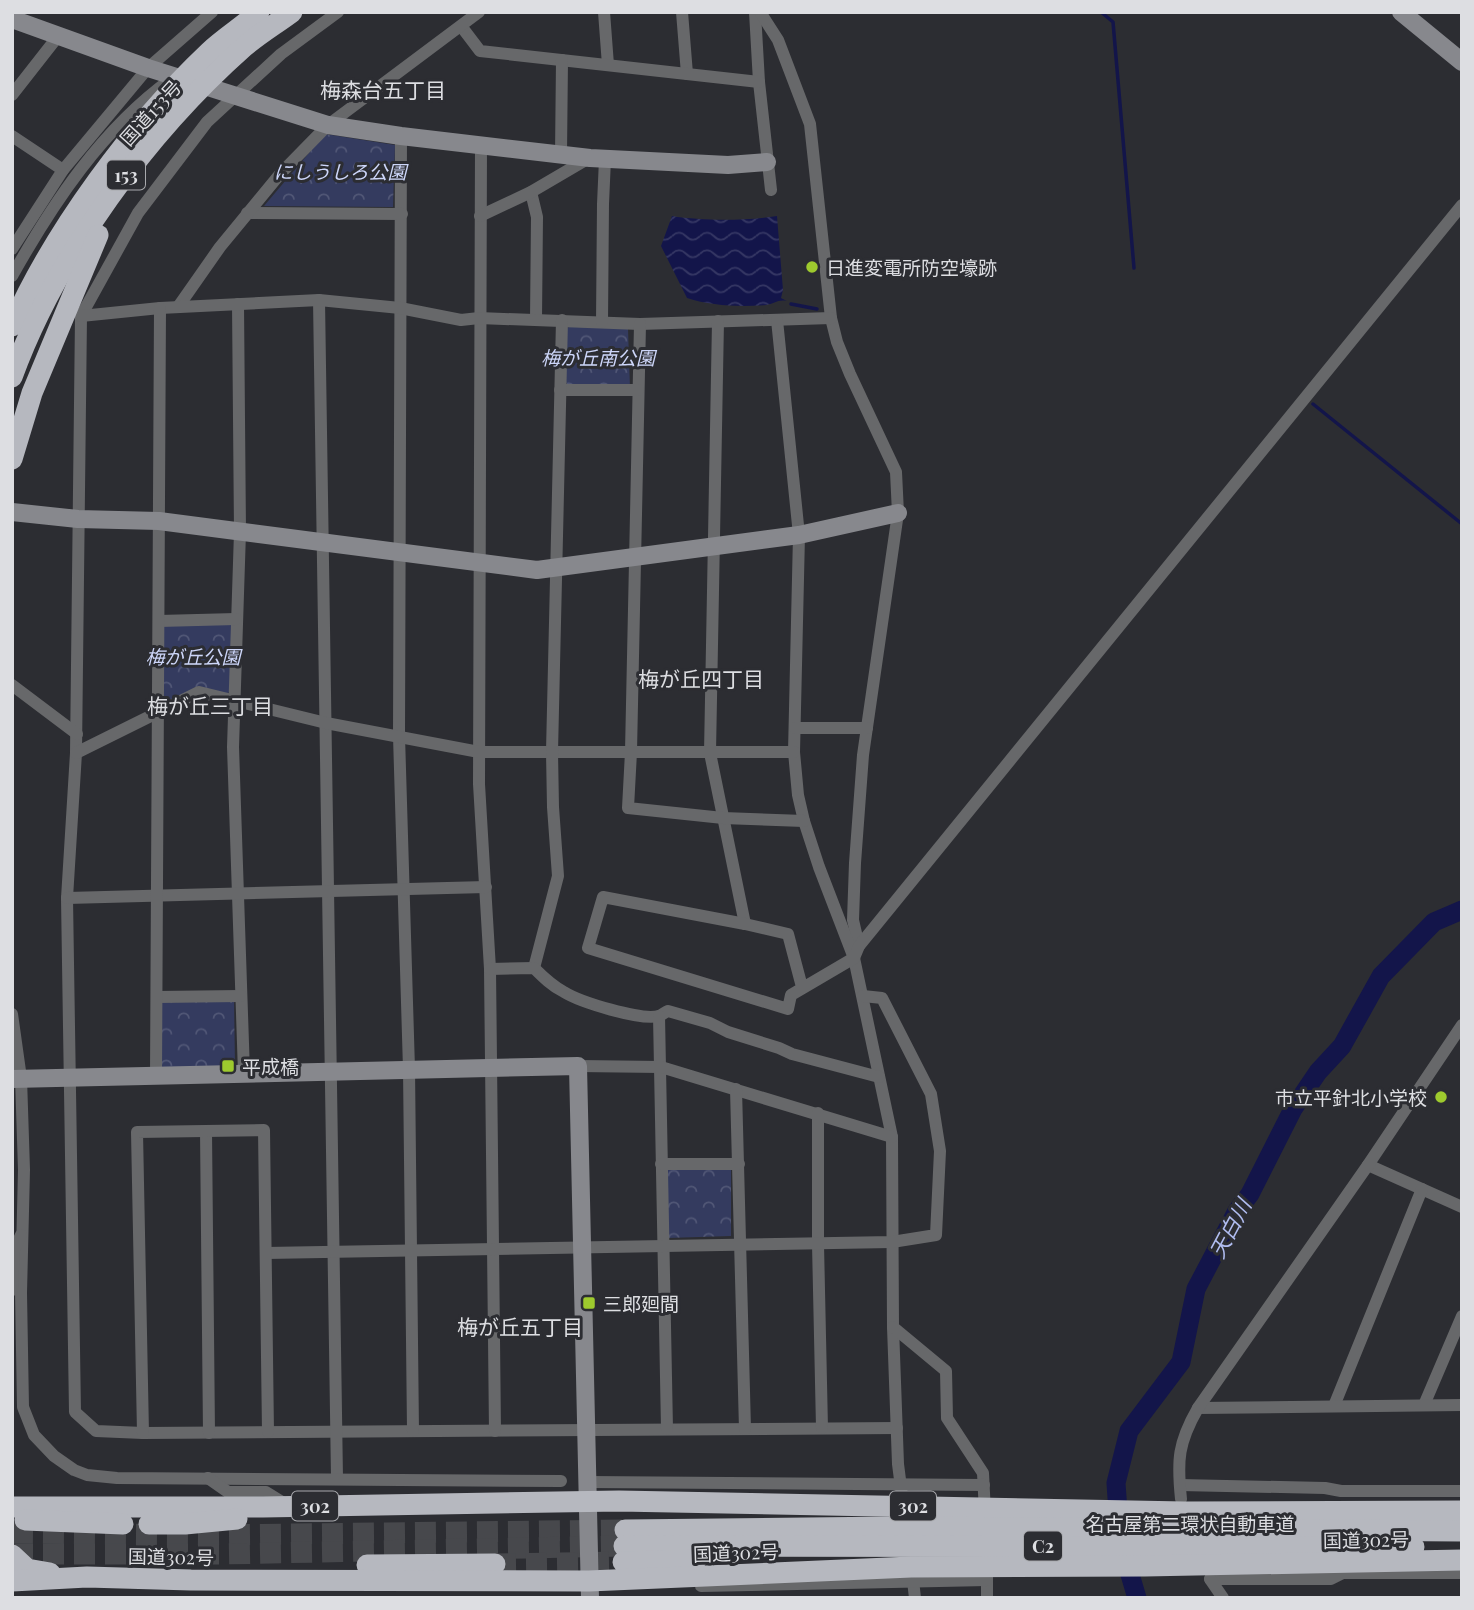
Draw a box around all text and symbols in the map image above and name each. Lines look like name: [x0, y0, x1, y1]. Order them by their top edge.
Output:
street label: 国道153号: [113, 73, 187, 151]
district label: 梅森台五丁目: [320, 75, 446, 103]
park label: にしうしろ公園: [273, 158, 409, 184]
road number: 153: [107, 160, 145, 190]
place label: 日進変電所防空壕跡: [826, 254, 997, 280]
marker: 日進変電所防空壕跡: [804, 259, 820, 275]
park label: 梅が丘南公園: [541, 344, 658, 370]
park label: 梅が丘公園: [145, 643, 243, 669]
district label: 梅が丘四丁目: [638, 664, 764, 692]
district label: 梅が丘三丁目: [147, 691, 273, 719]
place label: 平成橋: [242, 1053, 299, 1079]
marker: 平成橋: [220, 1058, 236, 1074]
place label: 市立平針北小学校: [1275, 1084, 1427, 1110]
marker: 市立平針北小学校: [1433, 1089, 1449, 1105]
water label: 天白川: [1202, 1192, 1257, 1262]
place label: 三郎廻間: [603, 1290, 679, 1316]
marker: 三郎廻間: [581, 1295, 597, 1311]
district label: 梅が丘五丁目: [457, 1312, 583, 1340]
road number: 302: [292, 1492, 338, 1520]
road number: 302: [890, 1492, 936, 1520]
street label: 名古屋第二環状自動車道: [1085, 1510, 1295, 1536]
street label: 国道302号: [1323, 1525, 1409, 1553]
road number: C2: [1024, 1532, 1062, 1560]
street label: 国道302号: [693, 1538, 779, 1566]
street label: 国道302号: [128, 1542, 214, 1570]

